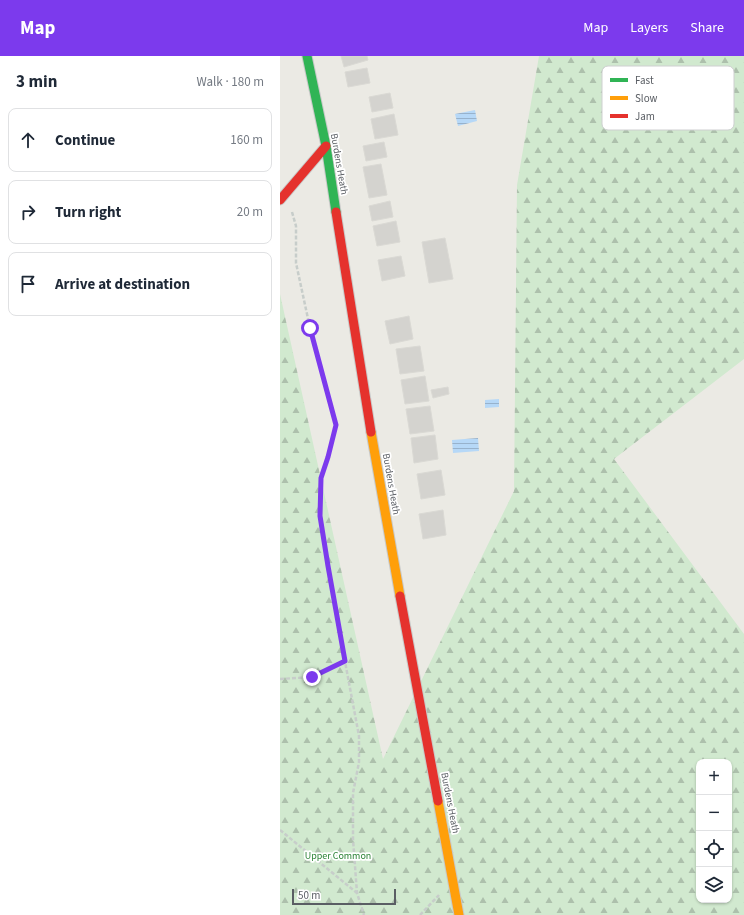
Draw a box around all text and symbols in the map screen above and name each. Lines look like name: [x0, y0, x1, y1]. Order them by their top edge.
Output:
text: Map: [20, 15, 55, 42]
text: Map: [583, 18, 608, 38]
text: Layers: [630, 18, 668, 38]
text: Share: [690, 18, 724, 38]
legend: [602, 66, 734, 130]
text: 3 min: [16, 70, 57, 94]
text: Walk · 180 m: [196, 73, 264, 91]
text: Fast: [635, 73, 654, 88]
text: Slow: [635, 91, 658, 106]
text: Jam: [635, 109, 655, 124]
icon: ahead: [17, 129, 39, 151]
text: Continue: [55, 130, 115, 151]
text: 160 m: [230, 131, 263, 149]
street label: Burdens Heath: [327, 132, 351, 196]
icon: right: [17, 201, 39, 223]
text: Turn right: [55, 202, 121, 223]
text: 20 m: [237, 203, 263, 221]
icon: arrive: [17, 273, 39, 295]
text: Arrive at destination: [55, 274, 190, 295]
route start: [301, 319, 319, 337]
street label: Burdens Heath: [379, 452, 403, 516]
route end: [303, 668, 321, 686]
map controls: [696, 759, 732, 903]
button: +: [696, 759, 732, 795]
street label: Burdens Heath: [437, 771, 463, 835]
button: −: [696, 795, 732, 831]
button: locate: [696, 831, 732, 867]
park label: Upper Common: [305, 849, 371, 863]
button: layers: [696, 867, 732, 903]
scale bar: [292, 887, 396, 906]
text: 50 m: [298, 888, 320, 903]

